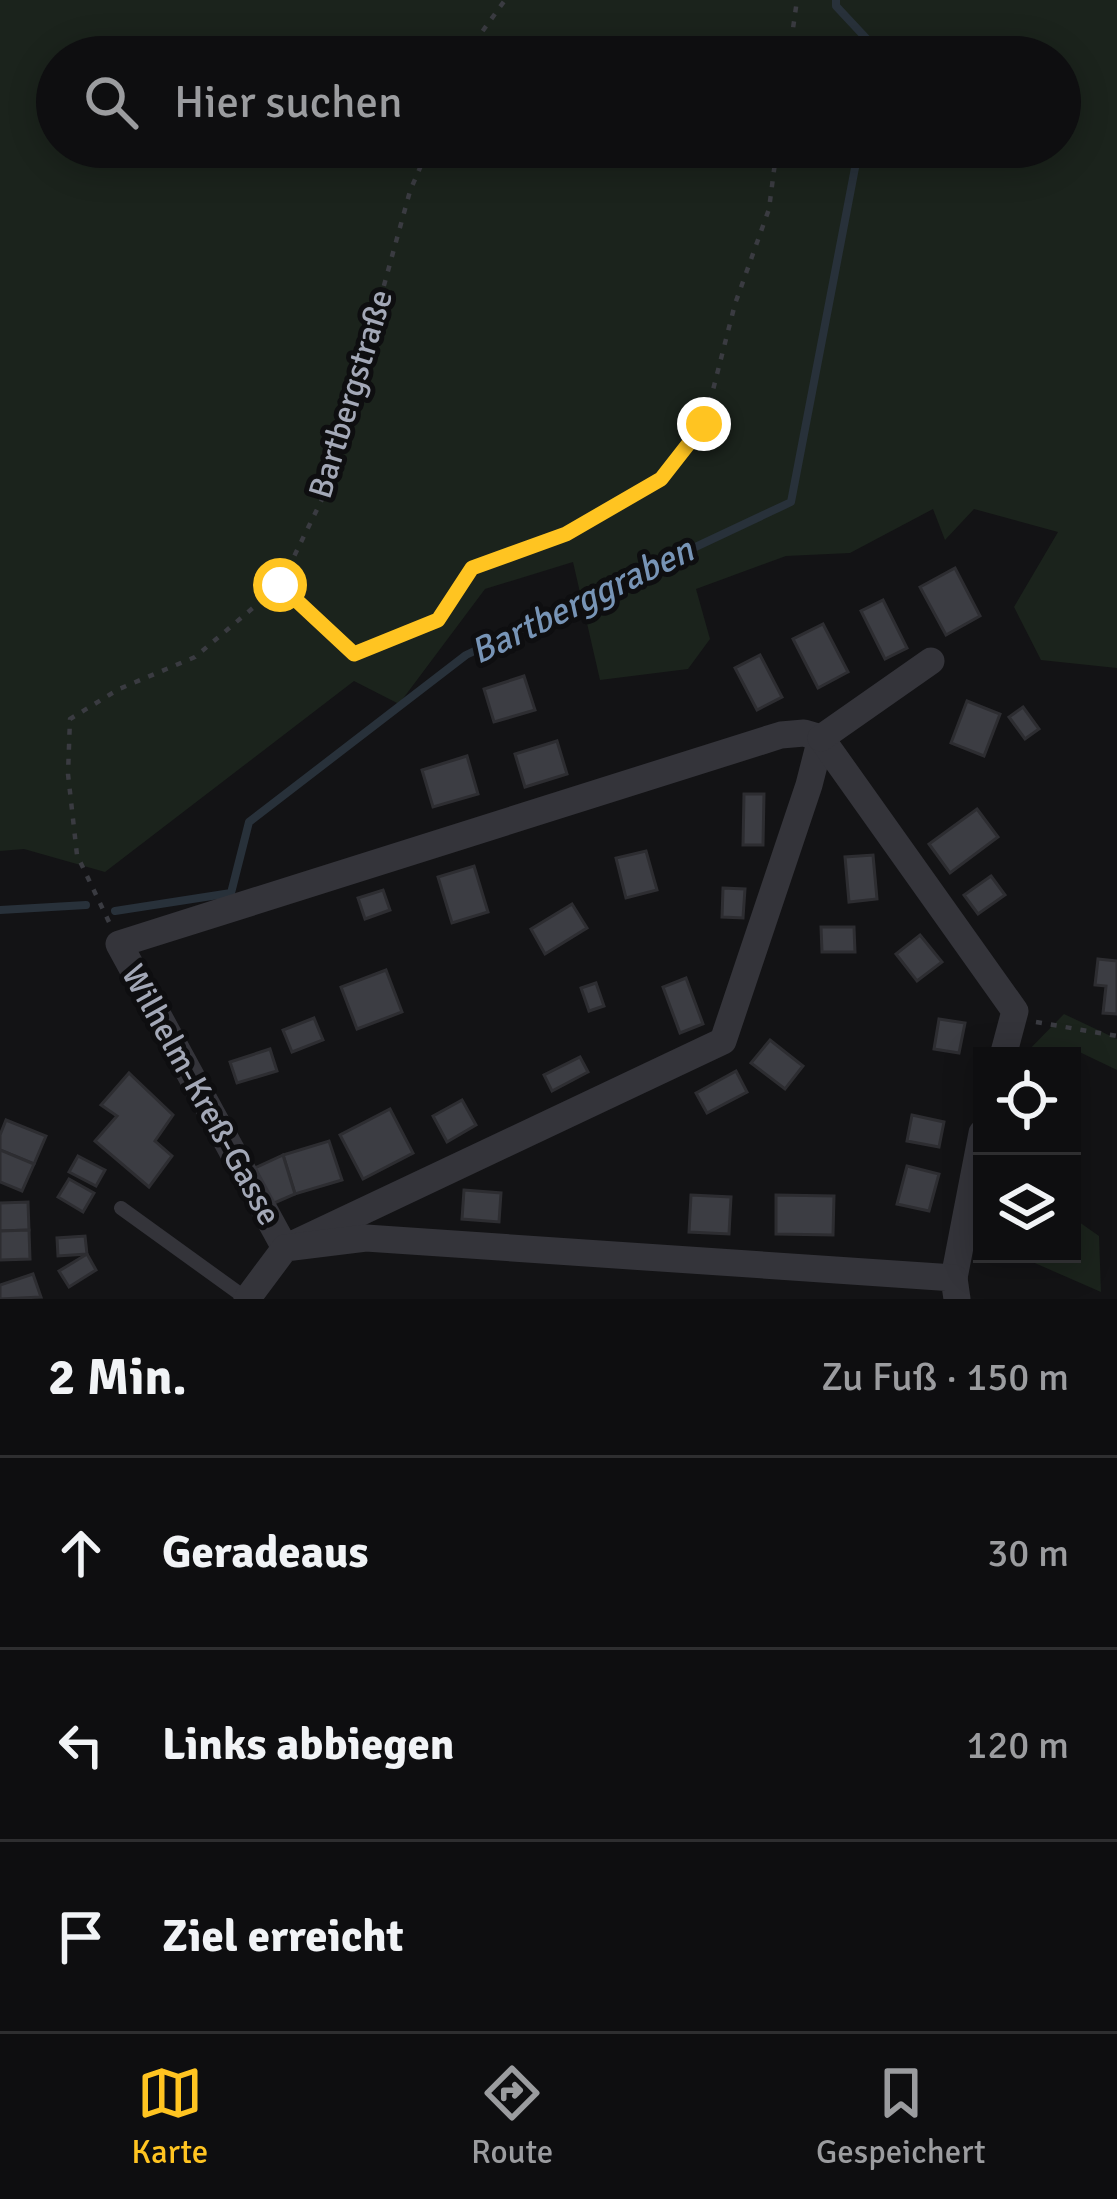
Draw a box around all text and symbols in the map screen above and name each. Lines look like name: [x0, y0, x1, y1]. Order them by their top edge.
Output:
search box: [36, 36, 1081, 168]
icon: search: [78, 69, 144, 135]
text: Hier suchen: [174, 75, 403, 130]
street label: Bartbergstraße: [300, 285, 402, 503]
route end: [677, 397, 731, 451]
water label: Bartberggraben: [463, 527, 702, 674]
route start: [253, 558, 307, 612]
street label: Wilhelm-Kreß-Gasse: [112, 957, 290, 1233]
map controls: [973, 1047, 1081, 1263]
button: locate: [973, 1047, 1081, 1155]
button: layers: [973, 1155, 1081, 1263]
text: 2 Min.: [48, 1346, 187, 1409]
text: Zu Fuß · 150 m: [821, 1353, 1069, 1401]
icon: ahead: [48, 1520, 114, 1586]
text: Geradeaus: [162, 1525, 368, 1580]
text: 30 m: [987, 1529, 1069, 1577]
icon: left: [48, 1712, 114, 1778]
text: Links abbiegen: [162, 1717, 454, 1772]
text: 120 m: [966, 1721, 1069, 1769]
icon: arrive: [48, 1904, 114, 1970]
text: Ziel erreicht: [162, 1909, 404, 1964]
tab: Karte: [131, 2060, 208, 2173]
tab: Route: [471, 2060, 553, 2173]
tab: Gespeichert: [816, 2060, 986, 2173]

